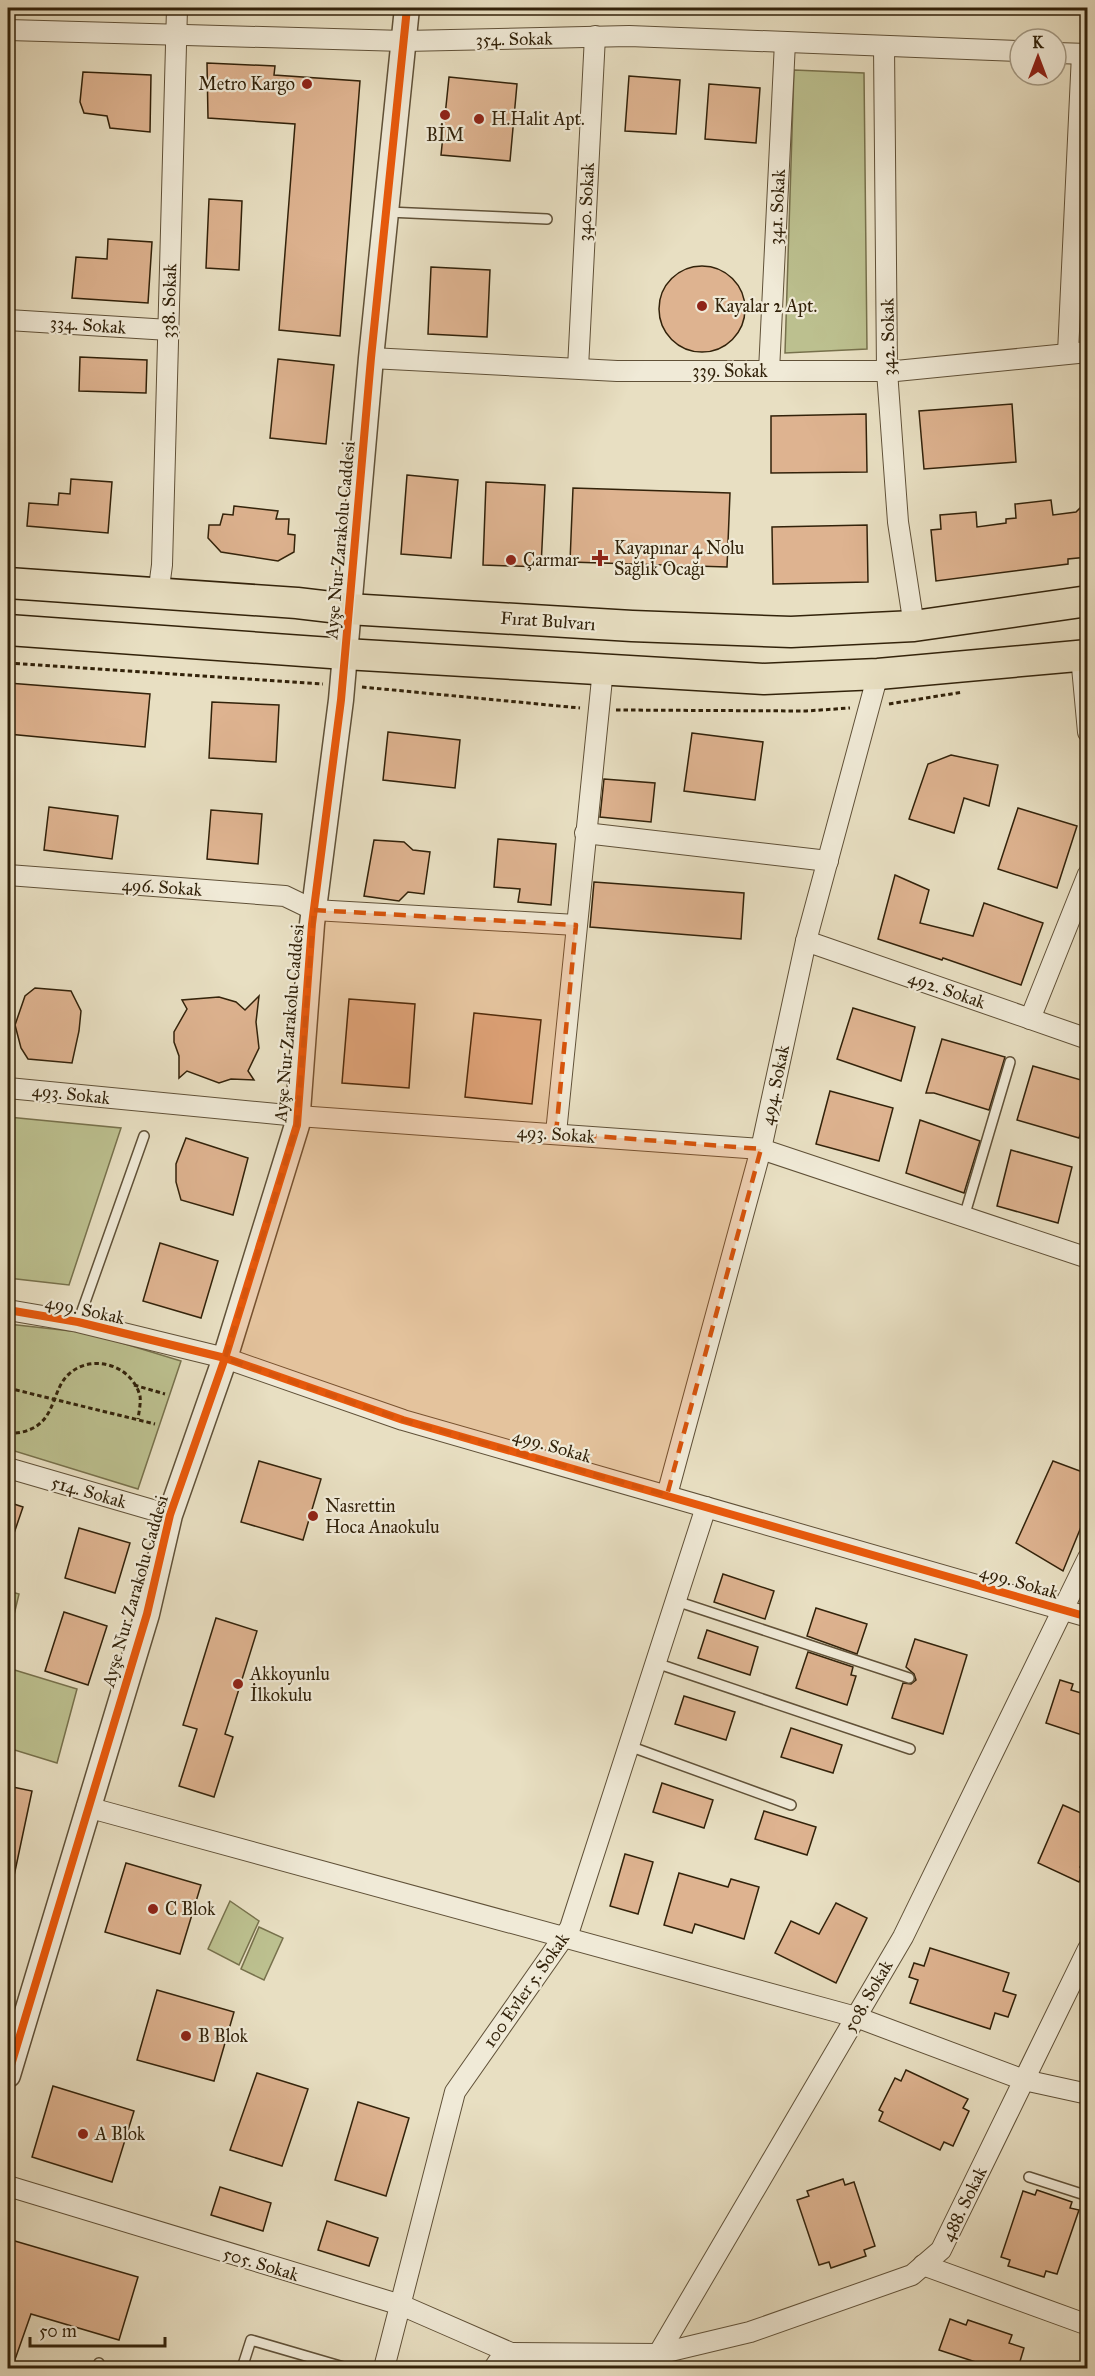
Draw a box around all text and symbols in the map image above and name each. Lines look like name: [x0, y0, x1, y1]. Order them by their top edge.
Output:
street label: 354. Sokak: [475, 27, 553, 51]
north arrow: [1008, 27, 1068, 87]
text: K: [1032, 33, 1044, 52]
place label: Metro Kargo: [198, 73, 295, 96]
marker: Metro Kargo: [300, 77, 314, 91]
marker: BİM: [438, 108, 452, 122]
place label: H.Halit Apt.: [491, 108, 585, 130]
marker: H.Halit Apt.: [472, 112, 486, 126]
place label: BİM: [426, 123, 464, 146]
street label: 340. Sokak: [573, 161, 599, 242]
street label: 341. Sokak: [764, 168, 790, 245]
street label: 338. Sokak: [157, 262, 181, 339]
place label: Kayalar 2 Apt.: [714, 295, 817, 317]
street label: 342. Sokak: [876, 297, 900, 376]
marker: Kayalar 2 Apt.: [695, 299, 709, 313]
street label: 334. Sokak: [49, 311, 127, 339]
street label: 339. Sokak: [692, 360, 768, 382]
street label: Ayşe Nur Zarakolu Caddesi: [320, 440, 360, 641]
place label: Kayapınar 4 Nolu Sağlık Ocağı: [614, 537, 745, 581]
place label: Çarmar: [523, 549, 579, 571]
marker: Kayapınar 4 Nolu Sağlık Ocağı: [591, 549, 609, 567]
marker: Çarmar: [504, 553, 518, 567]
street label: Fırat Bulvarı: [500, 607, 596, 635]
street label: 496. Sokak: [121, 873, 203, 901]
street label: Ayşe Nur Zarakolu Caddesi: [269, 923, 309, 1124]
street label: 492. Sokak: [905, 967, 989, 1014]
street label: 494. Sokak: [756, 1042, 794, 1127]
street label: 493. Sokak: [31, 1079, 112, 1109]
street label: 493. Sokak: [516, 1120, 596, 1148]
street label: 499. Sokak: [43, 1291, 127, 1329]
street label: 499. Sokak: [510, 1424, 594, 1468]
street label: 514. Sokak: [49, 1471, 130, 1513]
street label: Ayşe Nur Zarakolu Caddesi: [97, 1492, 173, 1690]
place label: Nasrettin Hoca Anaokulu: [325, 1495, 440, 1538]
marker: Nasrettin Hoca Anaokulu: [306, 1509, 320, 1523]
street label: 499. Sokak: [977, 1560, 1061, 1604]
place label: Akkoyunlu İlkokulu: [249, 1663, 330, 1706]
marker: Akkoyunlu İlkokulu: [231, 1677, 245, 1691]
place label: C Blok: [165, 1898, 216, 1920]
marker: C Blok: [146, 1902, 160, 1916]
street label: 100 Evler 5. Sokak: [478, 1928, 574, 2052]
street label: 508. Sokak: [839, 1955, 898, 2036]
place label: B Blok: [198, 2025, 249, 2047]
marker: B Blok: [179, 2029, 193, 2043]
place label: A Blok: [94, 2123, 146, 2145]
marker: A Blok: [76, 2127, 90, 2141]
street label: 488. Sokak: [936, 2162, 992, 2245]
street label: 505. Sokak: [220, 2242, 302, 2286]
scale bar: [30, 2310, 165, 2348]
text: 50 m: [39, 2320, 77, 2342]

